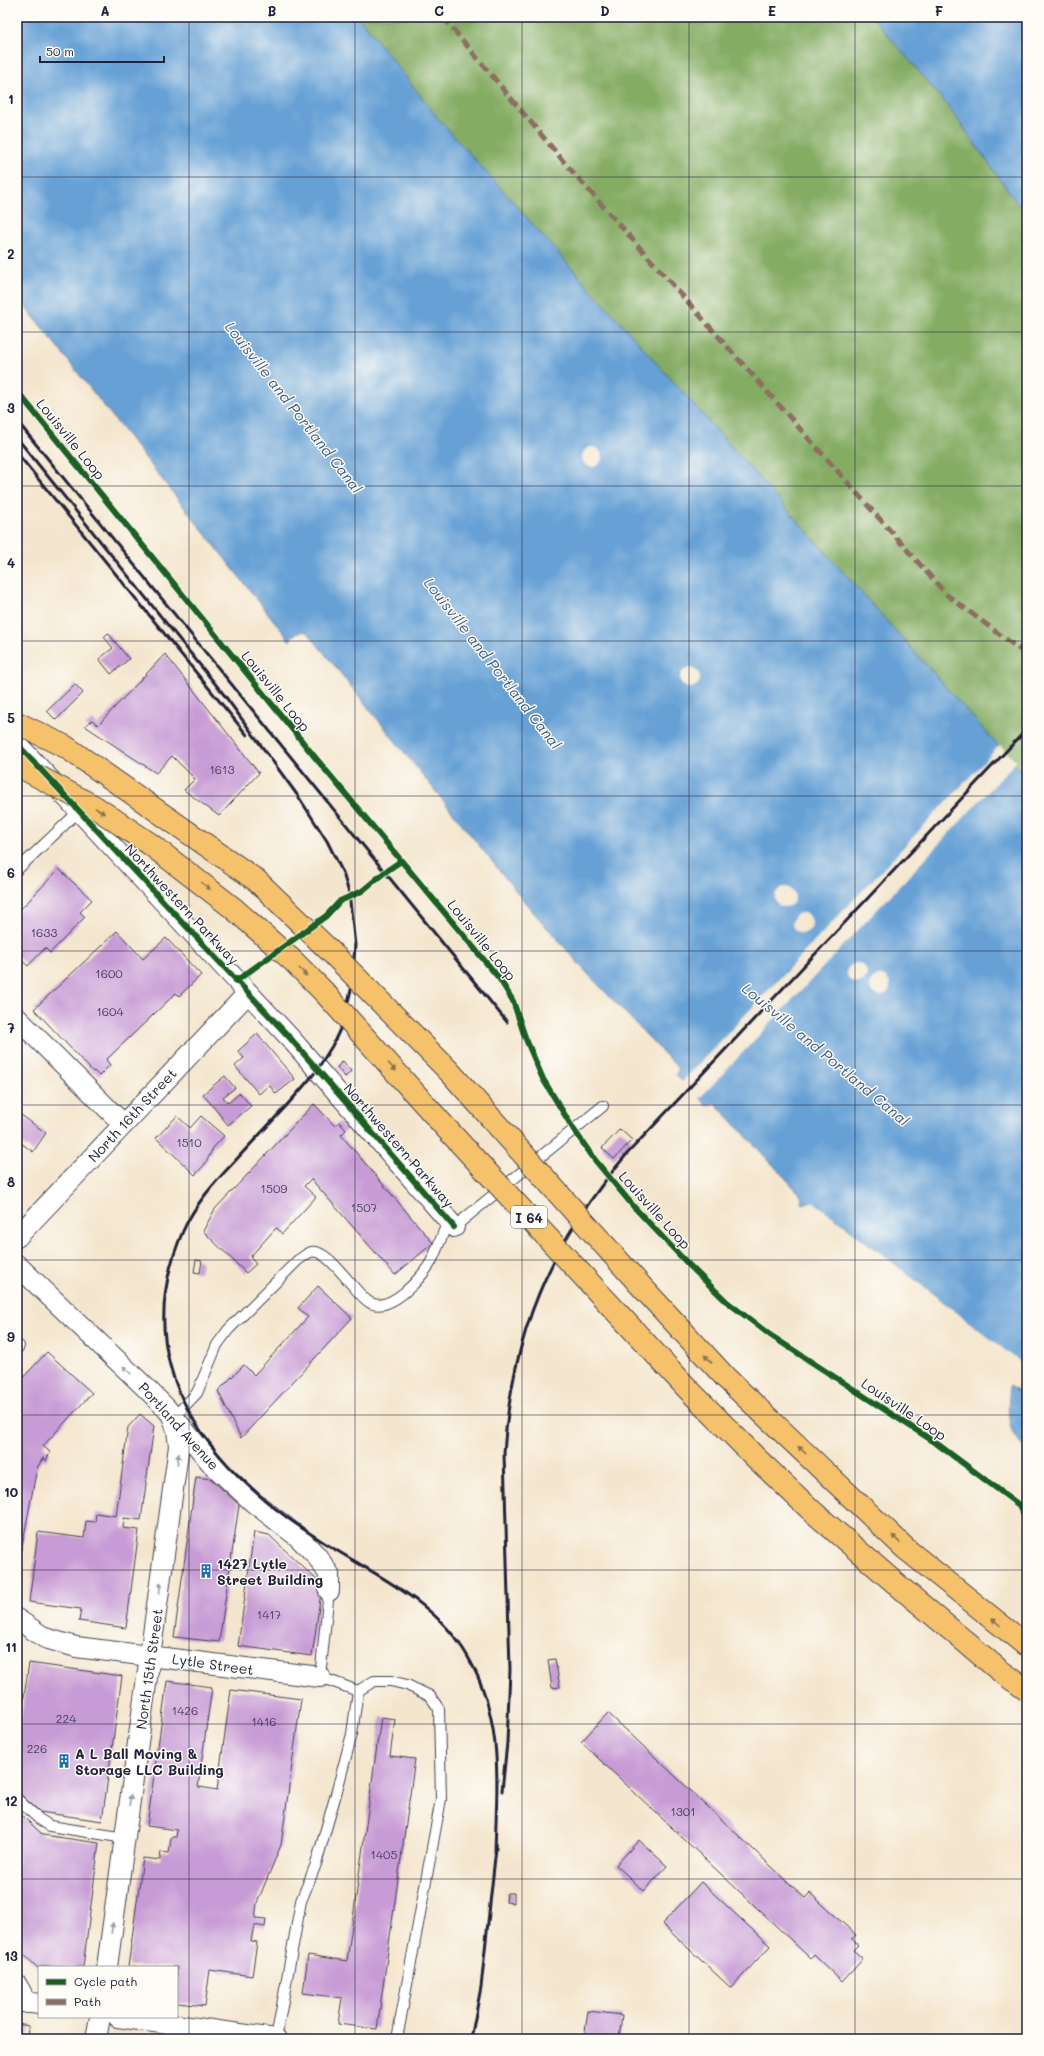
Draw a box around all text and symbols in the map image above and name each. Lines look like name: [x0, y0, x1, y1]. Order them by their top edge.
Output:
text: A: [100, 2, 110, 19]
text: B: [268, 2, 277, 19]
text: C: [434, 2, 444, 19]
text: D: [600, 2, 610, 19]
text: E: [768, 2, 776, 19]
text: F: [935, 2, 943, 19]
scale bar: [40, 38, 164, 64]
text: 50 m: [46, 43, 74, 59]
text: 1: [8, 90, 14, 107]
text: 2: [7, 245, 15, 262]
water label: Louisville and Portland Canal: [221, 317, 367, 497]
street label: Louisville Loop: [33, 395, 109, 483]
text: 3: [7, 399, 15, 416]
text: 4: [7, 554, 15, 571]
water label: Louisville and Portland Canal: [420, 573, 566, 753]
street label: Louisville Loop: [238, 647, 314, 735]
text: 5: [7, 709, 15, 726]
house number: 1613: [209, 761, 235, 777]
one-way arrow: [94, 807, 106, 814]
street label: Northwestern Parkway: [121, 839, 243, 969]
text: 6: [7, 864, 15, 881]
one-way arrow: [201, 881, 211, 890]
street label: Louisville Loop: [444, 896, 520, 984]
house number: 1633: [31, 924, 57, 940]
house number: 1600: [95, 965, 123, 981]
one-way arrow: [298, 967, 308, 977]
water label: Louisville and Portland Canal: [738, 978, 914, 1130]
house number: 1604: [96, 1003, 124, 1019]
text: 7: [7, 1019, 15, 1036]
one-way arrow: [387, 1062, 396, 1073]
street label: North 16th Street: [83, 1064, 181, 1166]
street label: Northwestern Parkway: [340, 1079, 458, 1211]
house number: 1510: [176, 1134, 202, 1150]
street label: Louisville Loop: [615, 1167, 695, 1253]
text: 8: [7, 1173, 15, 1190]
house number: 1509: [261, 1180, 287, 1196]
house number: 1507: [351, 1199, 378, 1215]
road number: I 64: [511, 1206, 547, 1228]
text: 9: [7, 1328, 15, 1345]
one-way arrow: [704, 1354, 713, 1364]
one-way arrow: [122, 1365, 132, 1374]
street label: Louisville Loop: [858, 1373, 950, 1445]
street label: Portland Avenue: [135, 1378, 223, 1474]
one-way arrow: [797, 1445, 807, 1454]
one-way arrow: [175, 1453, 181, 1465]
text: 10: [4, 1483, 18, 1500]
one-way arrow: [891, 1534, 901, 1544]
place label: 1427 Lytle Street Building: [217, 1554, 323, 1589]
building icon: 1427 Lytle Street Building: [198, 1563, 214, 1579]
one-way arrow: [157, 1582, 164, 1594]
house number: 1417: [257, 1606, 282, 1622]
street label: North 15th Street: [131, 1607, 167, 1731]
one-way arrow: [991, 1617, 1002, 1626]
text: 11: [5, 1638, 17, 1655]
street label: Lytle Street: [171, 1649, 255, 1679]
house number: 1426: [172, 1702, 198, 1718]
house number: 224: [56, 1710, 76, 1726]
house number: 1416: [251, 1713, 277, 1729]
house number: 226: [27, 1740, 47, 1756]
place label: A L Ball Moving & Storage LLC Building: [75, 1744, 224, 1779]
building icon: A L Ball Moving & Storage LLC Building: [56, 1753, 72, 1769]
text: 12: [4, 1792, 18, 1809]
one-way arrow: [127, 1794, 133, 1806]
house number: 1301: [670, 1803, 696, 1819]
house number: 1405: [371, 1846, 397, 1862]
one-way arrow: [109, 1922, 115, 1934]
text: 13: [4, 1947, 18, 1964]
legend: [38, 1966, 178, 2018]
text: Cycle path: [74, 1973, 137, 1989]
text: Path: [74, 1993, 101, 2009]

